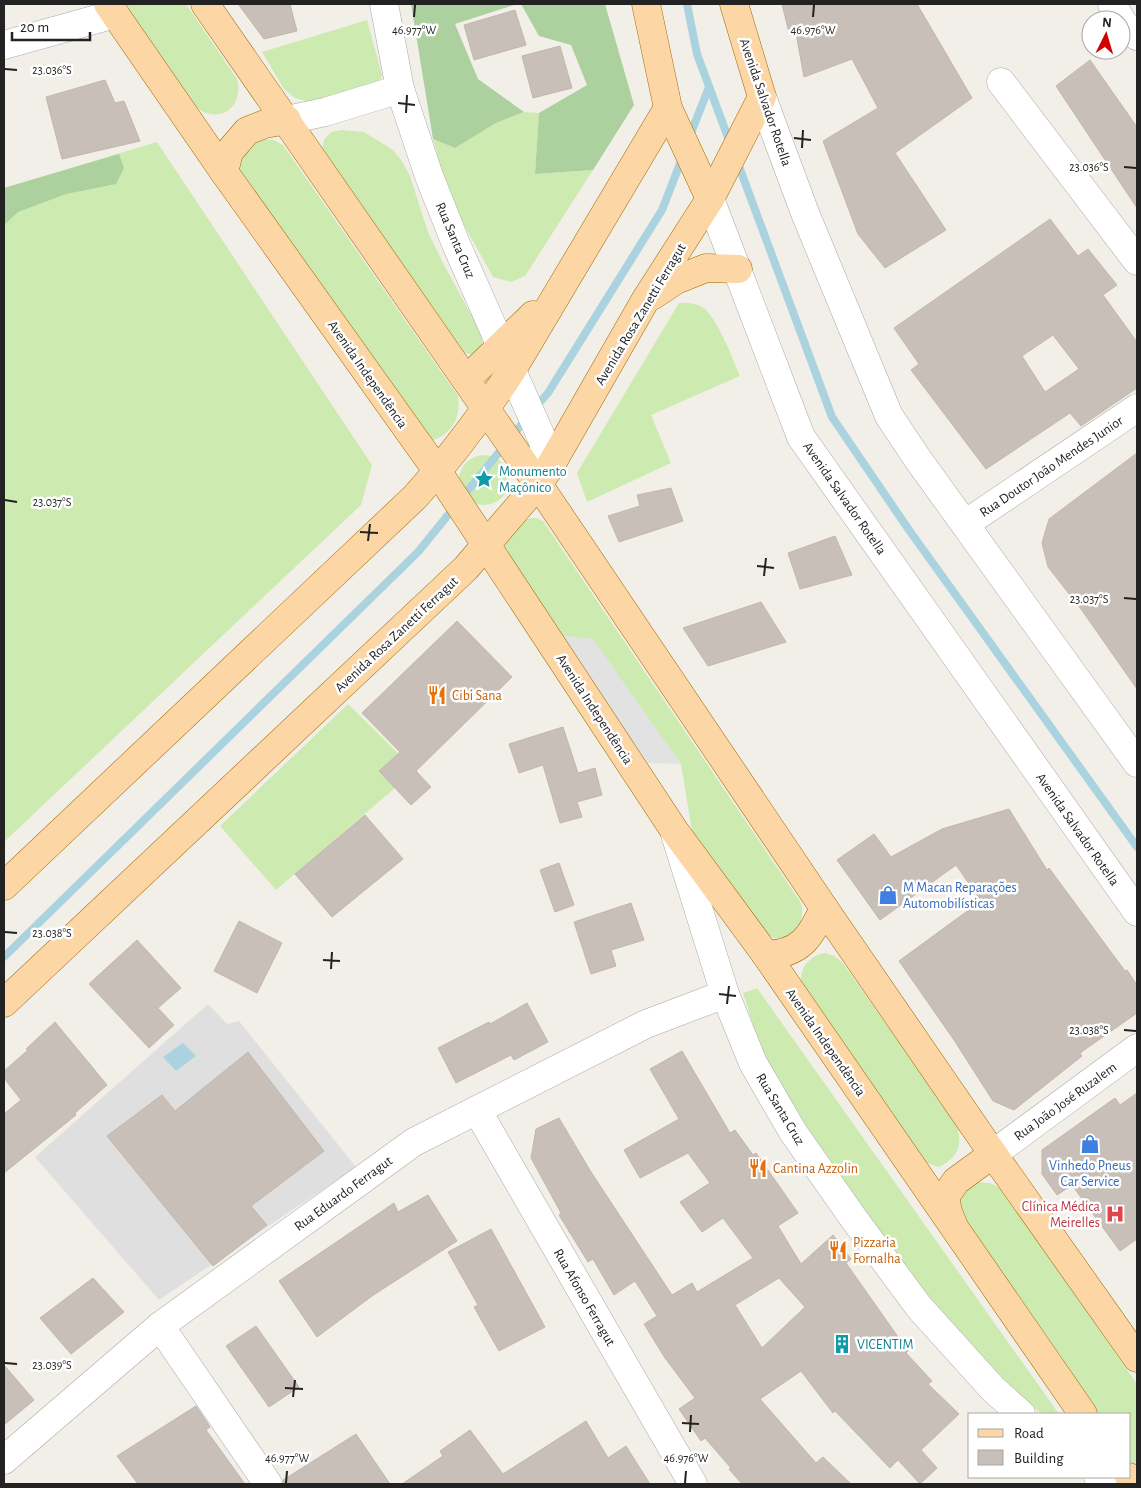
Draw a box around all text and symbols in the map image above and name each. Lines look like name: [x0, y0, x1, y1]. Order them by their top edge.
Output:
scale bar: [12, 10, 90, 42]
north arrow: [1081, 10, 1131, 60]
text: N: [1102, 16, 1113, 30]
text: 20 m: [20, 20, 49, 35]
text: 46.977°W: [392, 24, 436, 36]
text: 46.976°W: [791, 24, 836, 36]
street label: Avenida Salvador Rotella: [737, 37, 794, 169]
text: 23.036°S: [32, 64, 72, 76]
text: 23.036°S: [1069, 161, 1109, 173]
street label: Rua Santa Cruz: [433, 200, 477, 281]
street label: Avenida Rosa Zanetti Ferragut: [593, 241, 689, 388]
street label: Avenida Independência: [325, 318, 410, 432]
street label: Rua Doutor João Mendes Junior: [977, 413, 1126, 520]
street label: Avenida Salvador Rotella: [800, 440, 889, 558]
place label: Monumento Maçônico: [499, 465, 567, 495]
place icon: Monumento Maçônico: [473, 468, 495, 490]
text: 23.037°S: [33, 496, 72, 508]
street label: Avenida Rosa Zanetti Ferragut: [332, 574, 461, 695]
text: 23.037°S: [1070, 593, 1109, 605]
street label: Avenida Independência: [553, 652, 635, 768]
restaurant icon: Cibi Sana: [426, 684, 448, 706]
place label: Cibi Sana: [452, 689, 502, 703]
street label: Avenida Salvador Rotella: [1033, 771, 1122, 889]
place label: M Macan Reparações Automobilísticas: [903, 881, 1017, 911]
shop icon: M Macan Reparações Automobilísticas: [877, 884, 899, 906]
text: 23.038°S: [32, 927, 72, 939]
street label: Avenida Independência: [783, 986, 868, 1100]
text: 23.038°S: [1069, 1024, 1109, 1036]
street label: Rua João José Ruzalem: [1012, 1060, 1119, 1144]
street label: Rua Santa Cruz: [753, 1071, 807, 1148]
shop icon: Vinhedo Pneus Car Service: [1079, 1133, 1101, 1155]
street label: Rua Eduardo Ferragut: [292, 1153, 396, 1234]
restaurant icon: Cantina Azzolin: [747, 1157, 769, 1179]
place label: Vinhedo Pneus Car Service: [1049, 1159, 1131, 1189]
place label: Cantina Azzolin: [773, 1162, 858, 1176]
place label: Clínica Médica Meirelles: [1022, 1200, 1101, 1230]
hospital icon: Clínica Médica Meirelles: [1104, 1203, 1126, 1225]
place label: Pizzaria Fornalha: [853, 1236, 901, 1266]
restaurant icon: Pizzaria Fornalha: [827, 1239, 849, 1261]
street label: Rua Afonso Ferragut: [551, 1247, 618, 1349]
building icon: VICENTIM: [831, 1333, 853, 1355]
place label: VICENTIM: [857, 1338, 913, 1352]
text: 23.039°S: [32, 1359, 72, 1371]
legend: [968, 1413, 1131, 1478]
text: Road: [1014, 1426, 1044, 1441]
text: Building: [1014, 1451, 1064, 1466]
text: 46.977°W: [265, 1452, 309, 1464]
text: 46.976°W: [664, 1452, 709, 1464]

